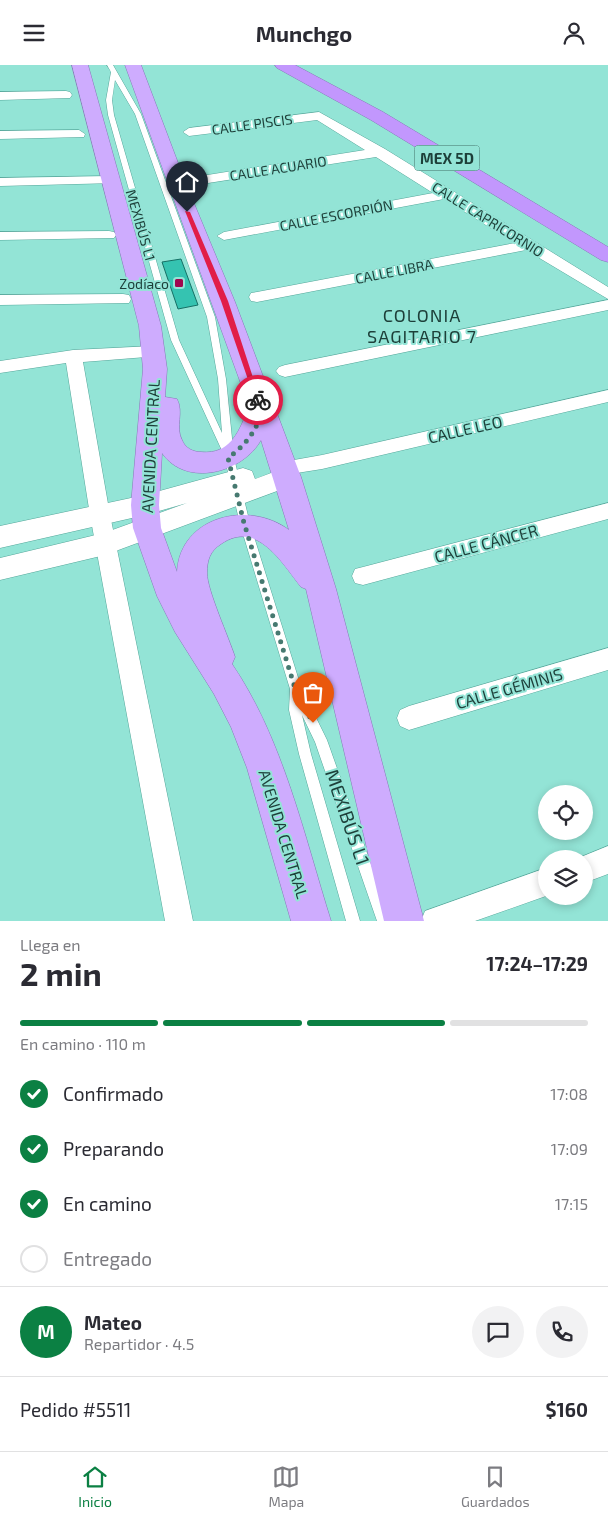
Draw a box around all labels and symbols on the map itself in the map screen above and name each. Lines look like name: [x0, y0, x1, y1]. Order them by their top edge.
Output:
street label: CALLE PISCIS: [211, 110, 294, 138]
road number: MEX 5D: [414, 145, 480, 171]
street label: CALLE ACUARIO: [228, 152, 328, 184]
pin: [166, 161, 208, 212]
street label: CALLE CAPRICORNIO: [429, 178, 547, 260]
street label: MEXIBÚS L1: [123, 187, 159, 263]
street label: CALLE ESCORPIÓN: [278, 196, 394, 234]
street label: CALLE LIBRA: [354, 255, 435, 287]
place label: Zodíaco: [119, 275, 169, 292]
marker: Zodíaco: [173, 277, 185, 289]
district label: COLONIA SAGITARIO 7: [367, 304, 477, 347]
courier: [233, 375, 283, 425]
street label: AVENIDA CENTRAL: [137, 379, 163, 513]
street label: CALLE LEO: [426, 411, 504, 447]
street label: CALLE CÁNCER: [432, 520, 540, 566]
street label: CALLE GÉMINIS: [454, 664, 564, 712]
pin: [292, 672, 334, 723]
street label: MEXIBÚS L1: [321, 766, 375, 868]
street label: AVENIDA CENTRAL: [255, 767, 313, 901]

